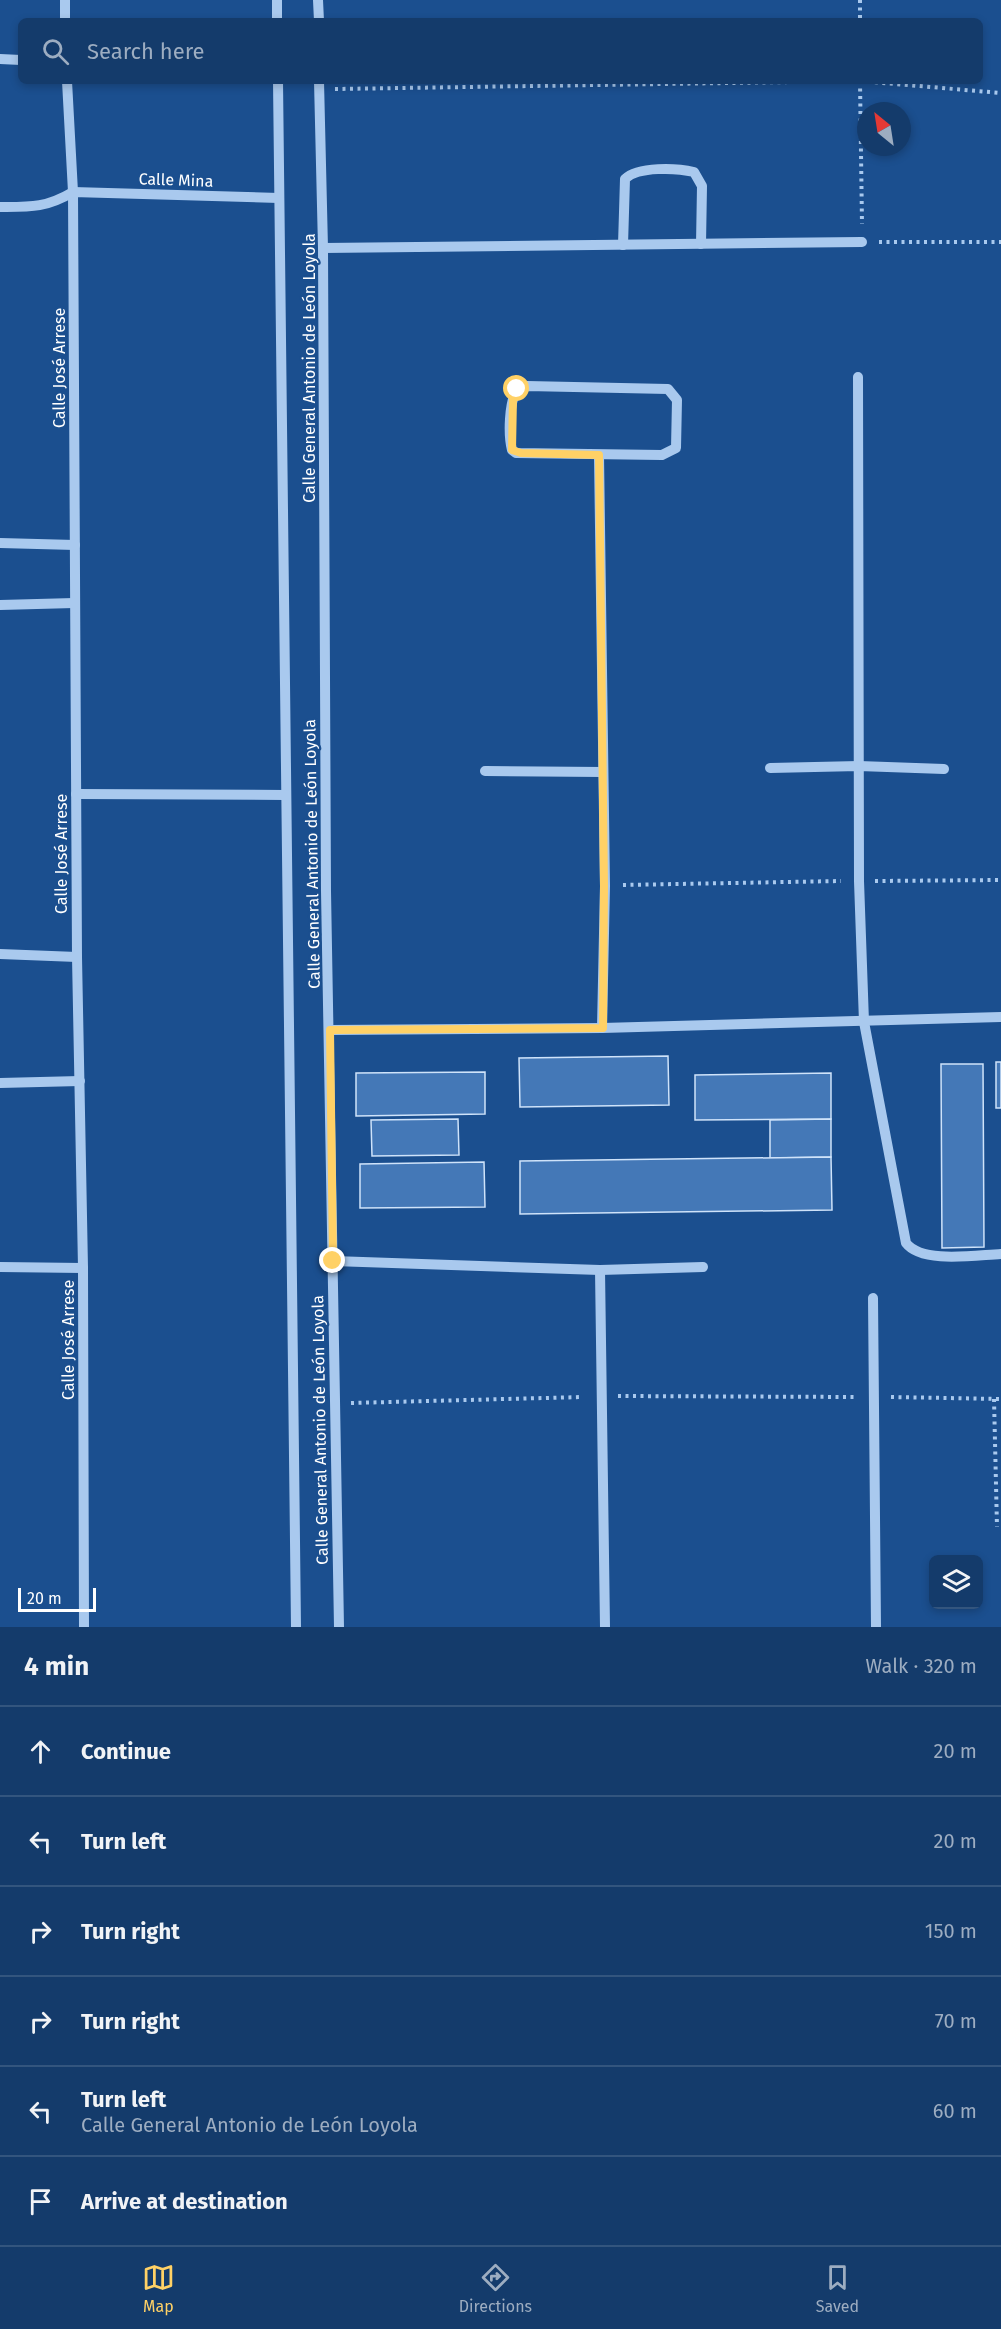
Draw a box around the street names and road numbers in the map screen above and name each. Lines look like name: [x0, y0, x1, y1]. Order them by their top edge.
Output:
street label: Calle Mina: [138, 169, 214, 191]
street label: Calle General Antonio de León Loyola: [300, 233, 319, 503]
street label: Calle José Arrese: [50, 308, 69, 428]
street label: Calle General Antonio de León Loyola: [300, 719, 324, 989]
street label: Calle José Arrese: [52, 794, 71, 914]
street label: Calle José Arrese: [59, 1280, 78, 1400]
street label: Calle General Antonio de León Loyola: [308, 1295, 332, 1565]

